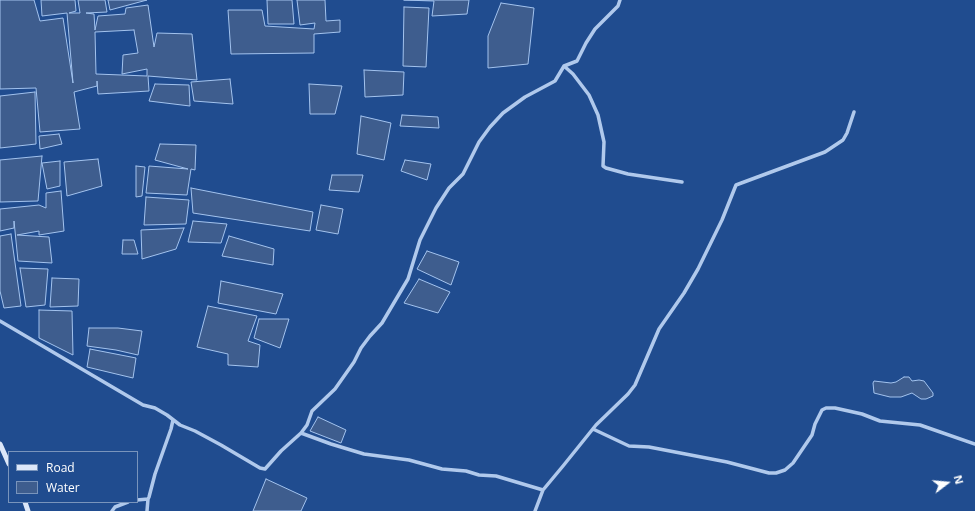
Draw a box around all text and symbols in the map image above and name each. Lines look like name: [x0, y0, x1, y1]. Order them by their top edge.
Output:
legend: [8, 451, 138, 503]
text: Road: [46, 459, 75, 476]
north arrow: [927, 463, 967, 503]
text: N: [951, 473, 967, 486]
text: Water: [46, 479, 80, 496]

